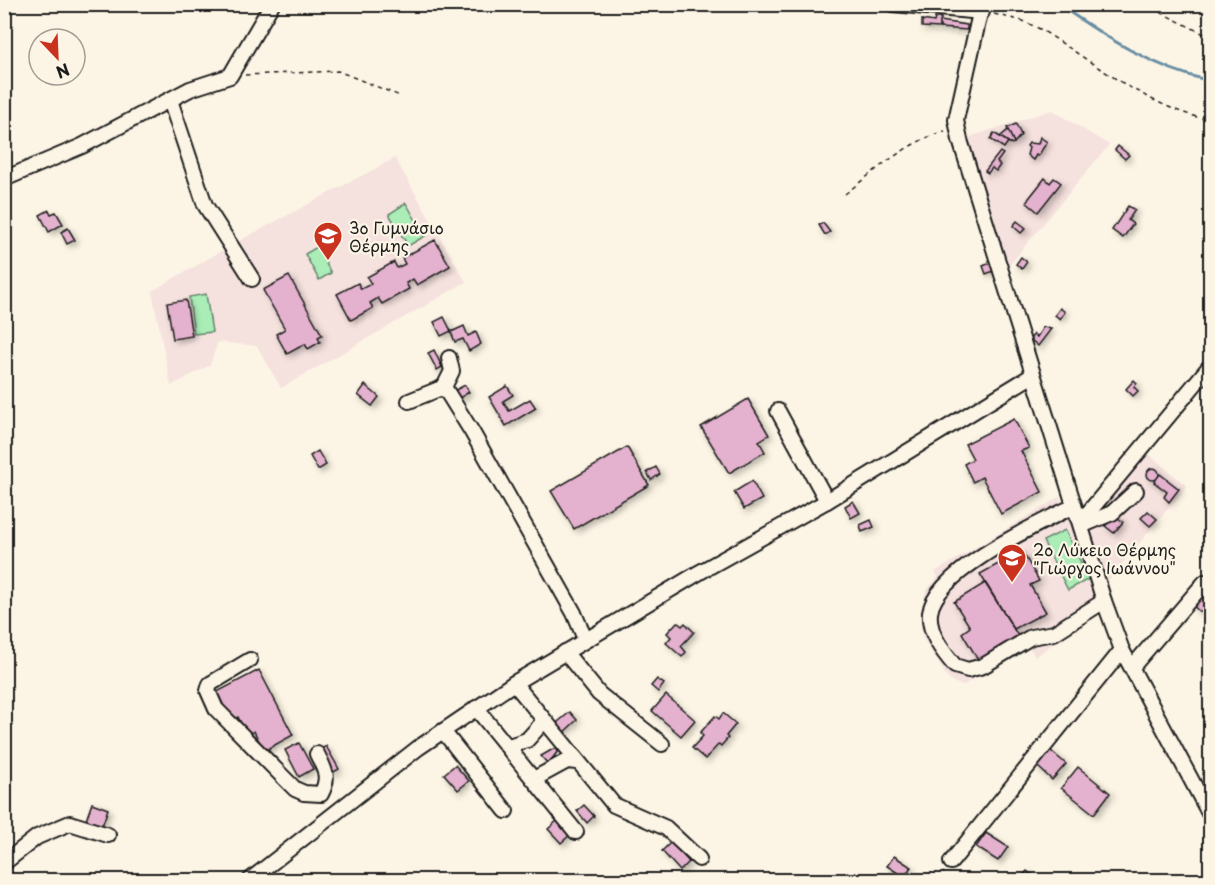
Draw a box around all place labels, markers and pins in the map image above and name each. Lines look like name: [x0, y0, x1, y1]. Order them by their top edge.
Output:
place label: 3ο Γυμνάσιο Θέρμης: [349, 215, 444, 257]
school or university icon: 3ο Γυμνάσιο Θέρμης: [312, 220, 344, 262]
place label: 2ο Λύκειο Θέρμης "Γιώργος Ιωάννου": [1033, 537, 1176, 579]
school or university icon: 2ο Λύκειο Θέρμης "Γιώργος Ιωάννου": [996, 542, 1028, 584]

